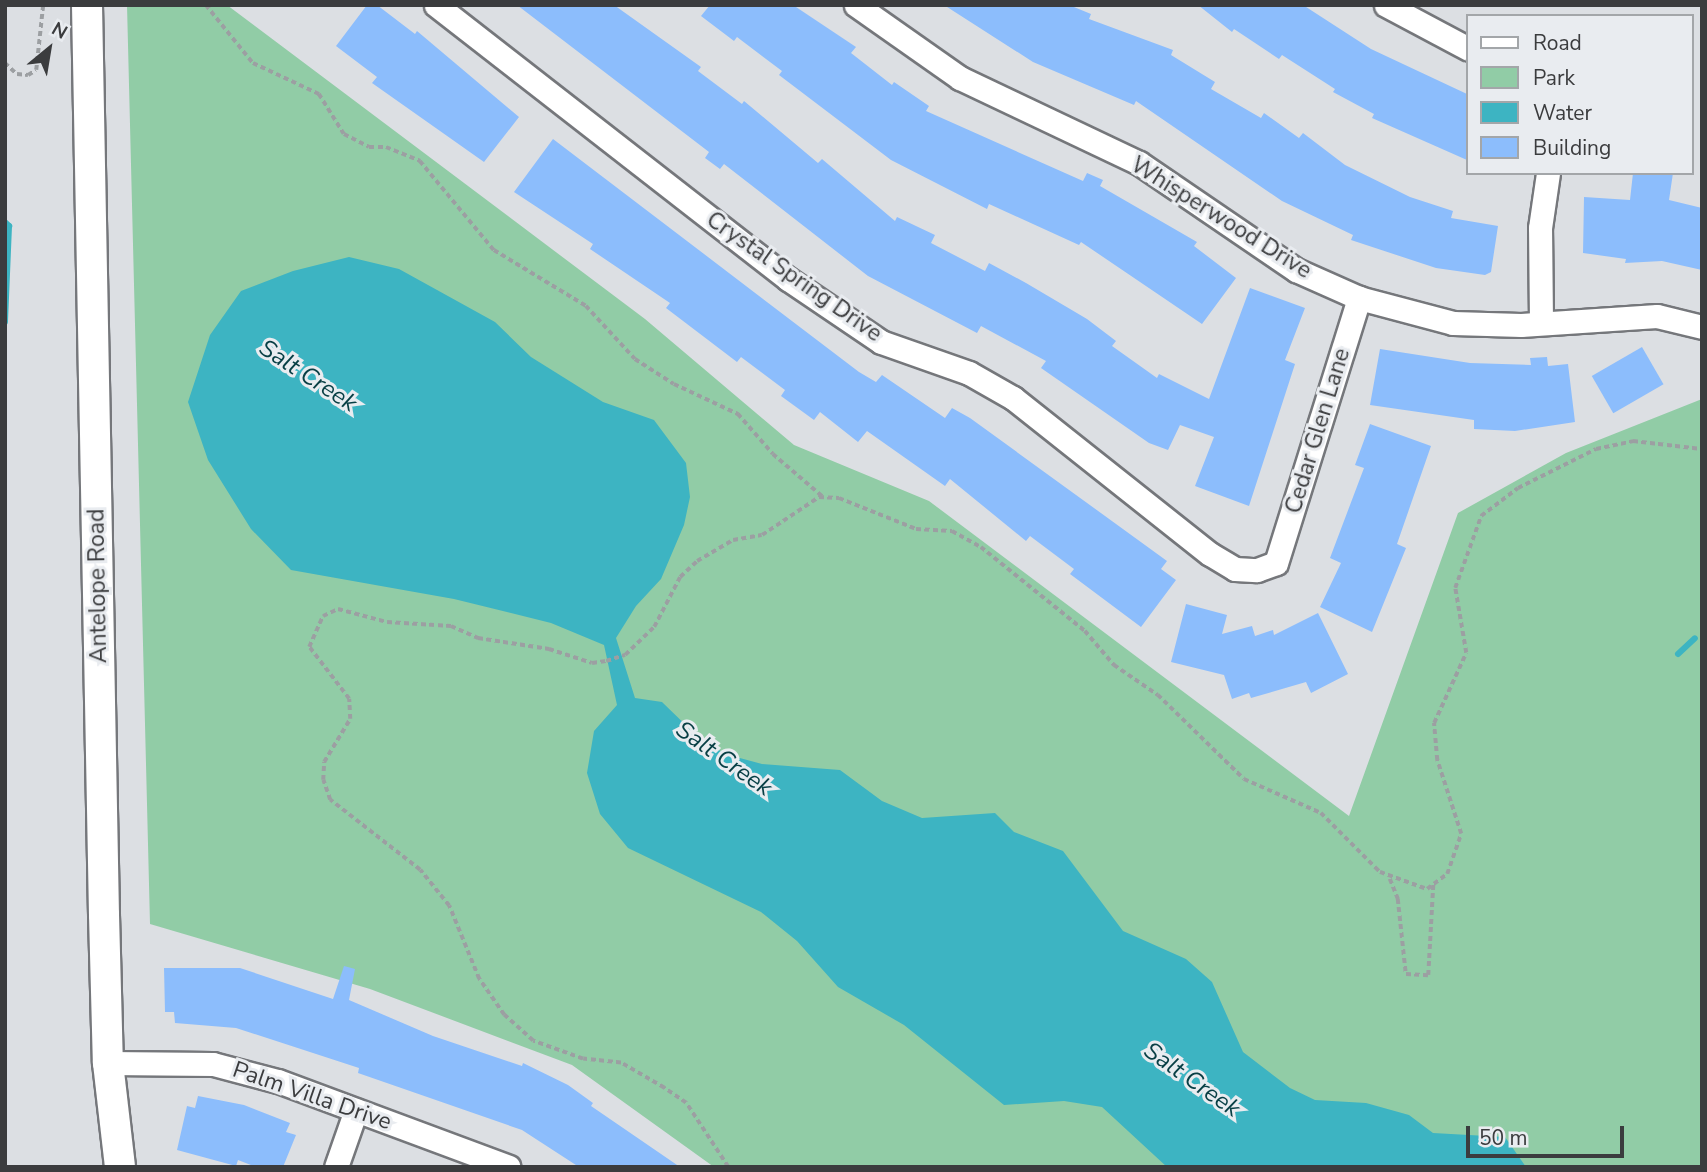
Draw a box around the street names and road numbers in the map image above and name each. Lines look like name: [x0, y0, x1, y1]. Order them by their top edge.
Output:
street label: Whisperwood Drive: [1126, 151, 1316, 285]
street label: Crystal Spring Drive: [701, 206, 887, 348]
street label: Cedar Glen Lane: [1280, 345, 1356, 517]
street label: Antelope Road: [83, 508, 113, 664]
street label: Palm Villa Drive: [229, 1056, 395, 1136]

